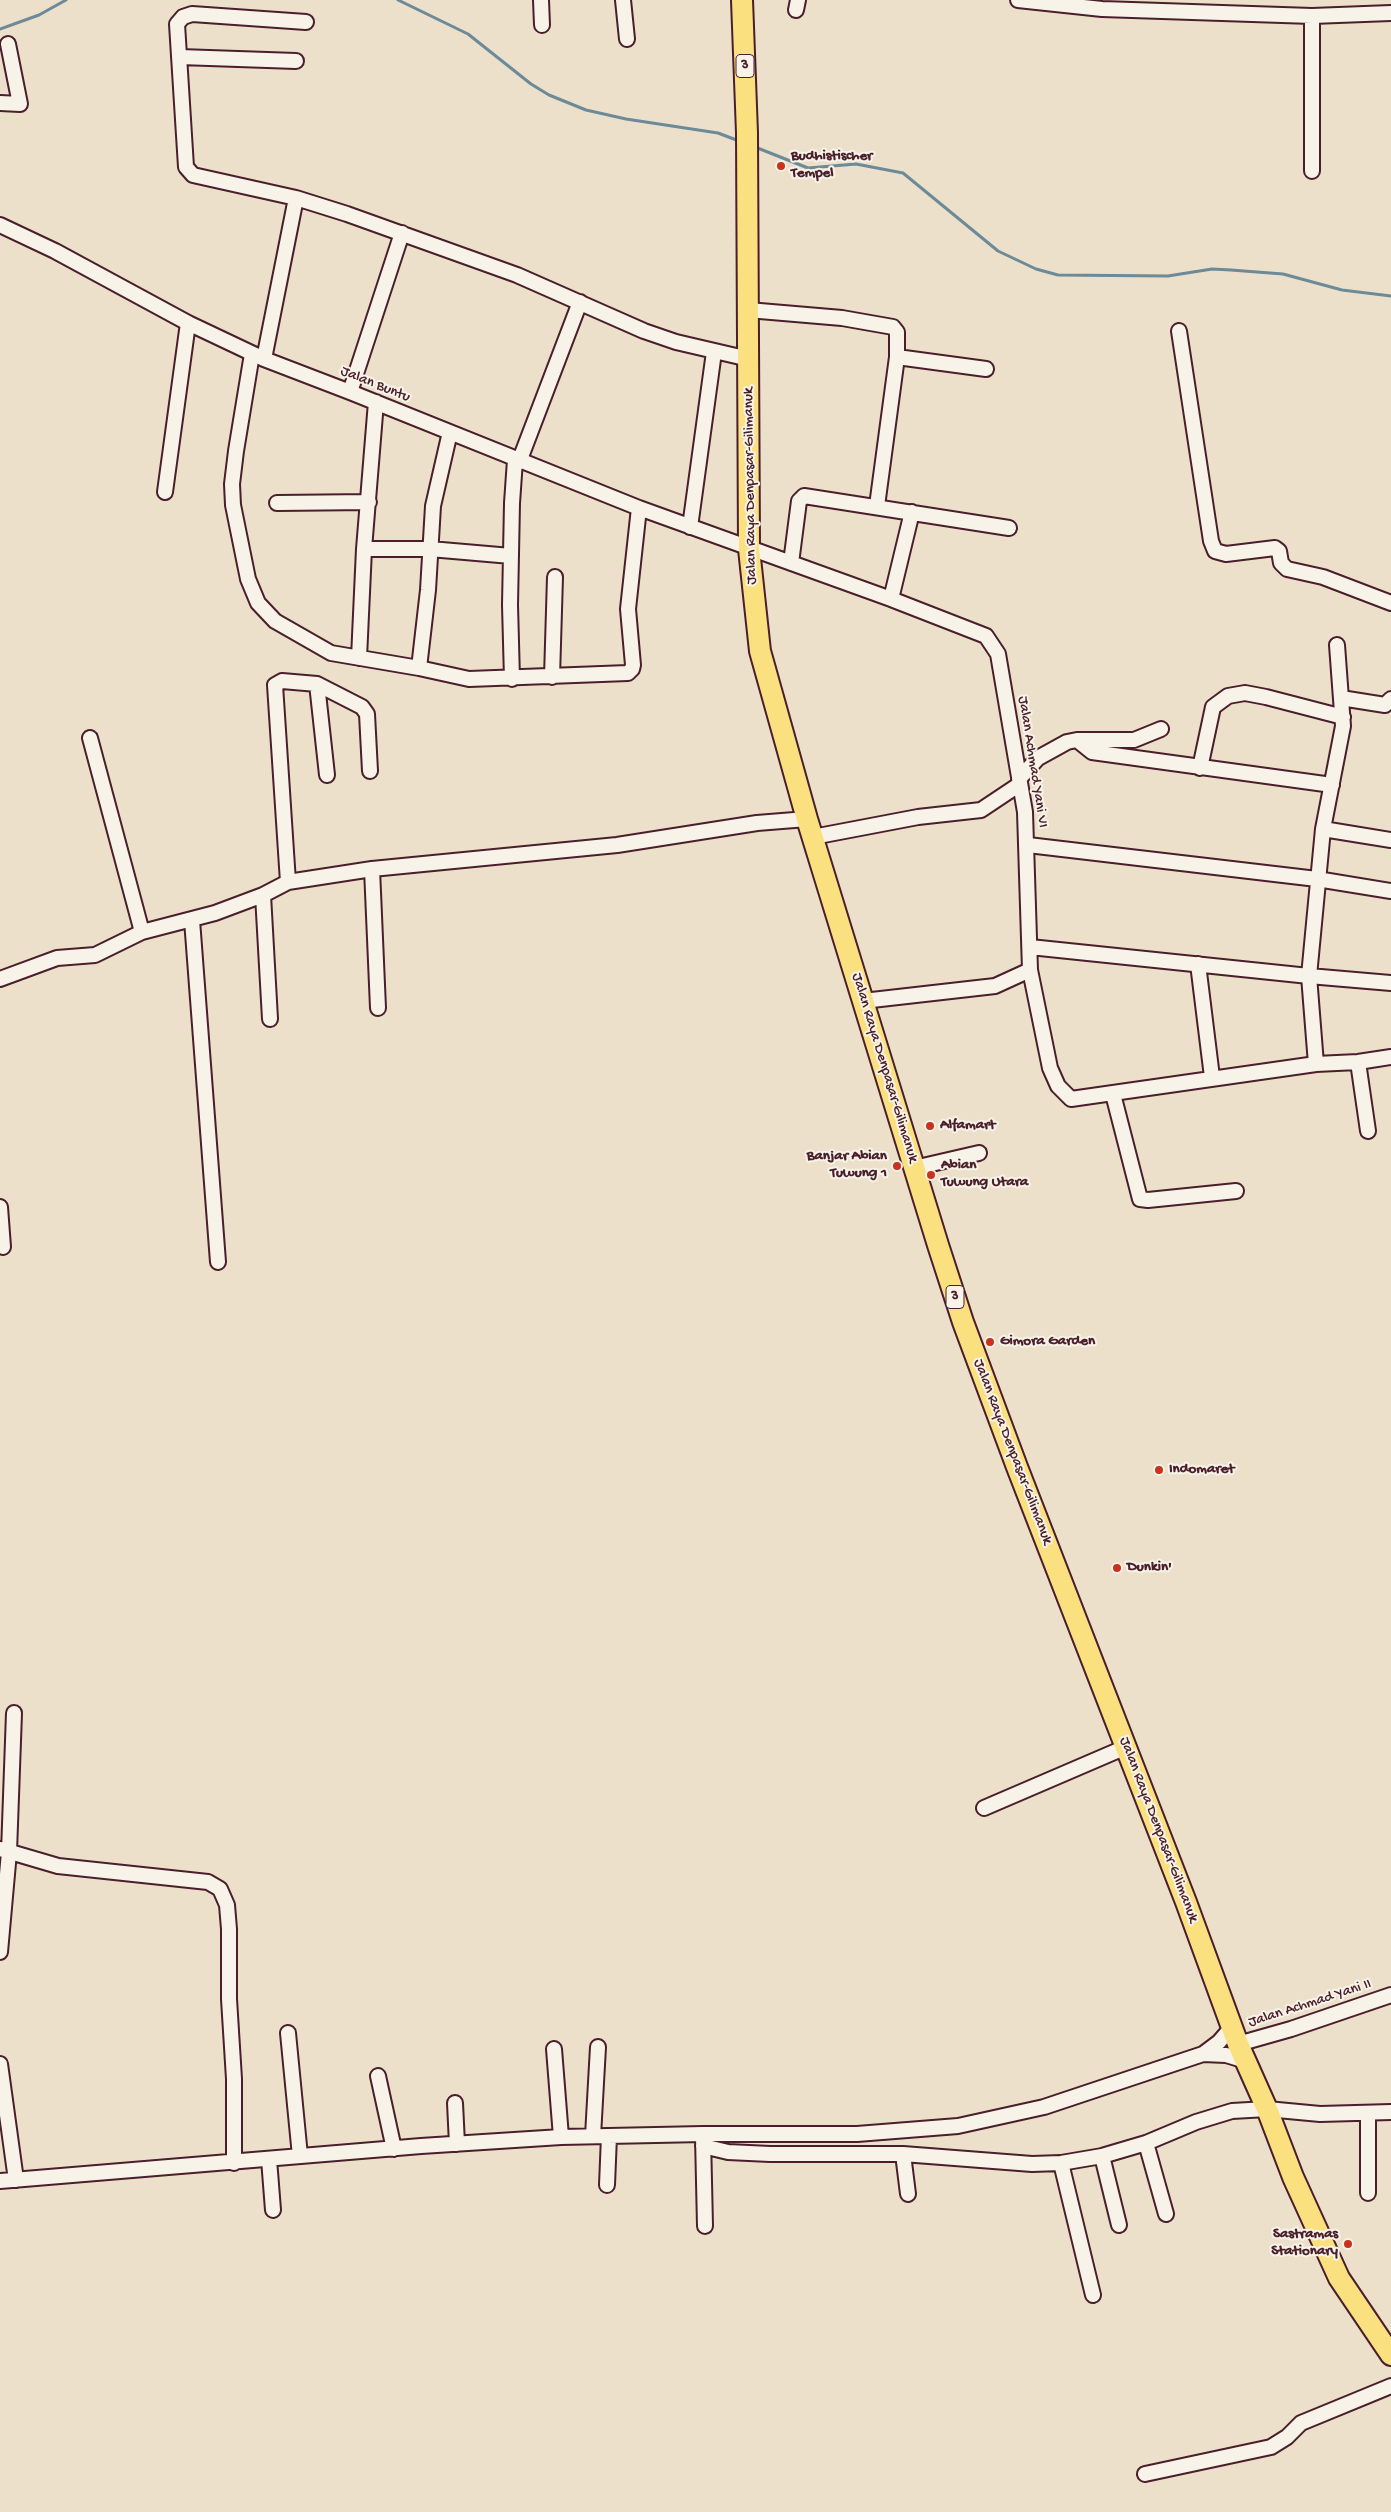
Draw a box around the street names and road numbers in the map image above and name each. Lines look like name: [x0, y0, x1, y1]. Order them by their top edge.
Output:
road number: 3: [736, 54, 754, 78]
street label: Jalan Buntu: [338, 363, 412, 407]
street label: Jalan Raya Denpasar-Gilimanuk: [740, 387, 762, 585]
street label: Jalan Achmad Yani VI: [1013, 695, 1051, 829]
street label: Jalan Raya Denpasar-Gilimanuk: [847, 971, 921, 1165]
road number: 3: [946, 1285, 964, 1308]
street label: Jalan Raya Denpasar-Gilimanuk: [968, 1357, 1056, 1547]
street label: Jalan Raya Denpasar-Gilimanuk: [1114, 1735, 1202, 1925]
street label: Jalan Achmad Yani II: [1246, 1976, 1374, 2032]

